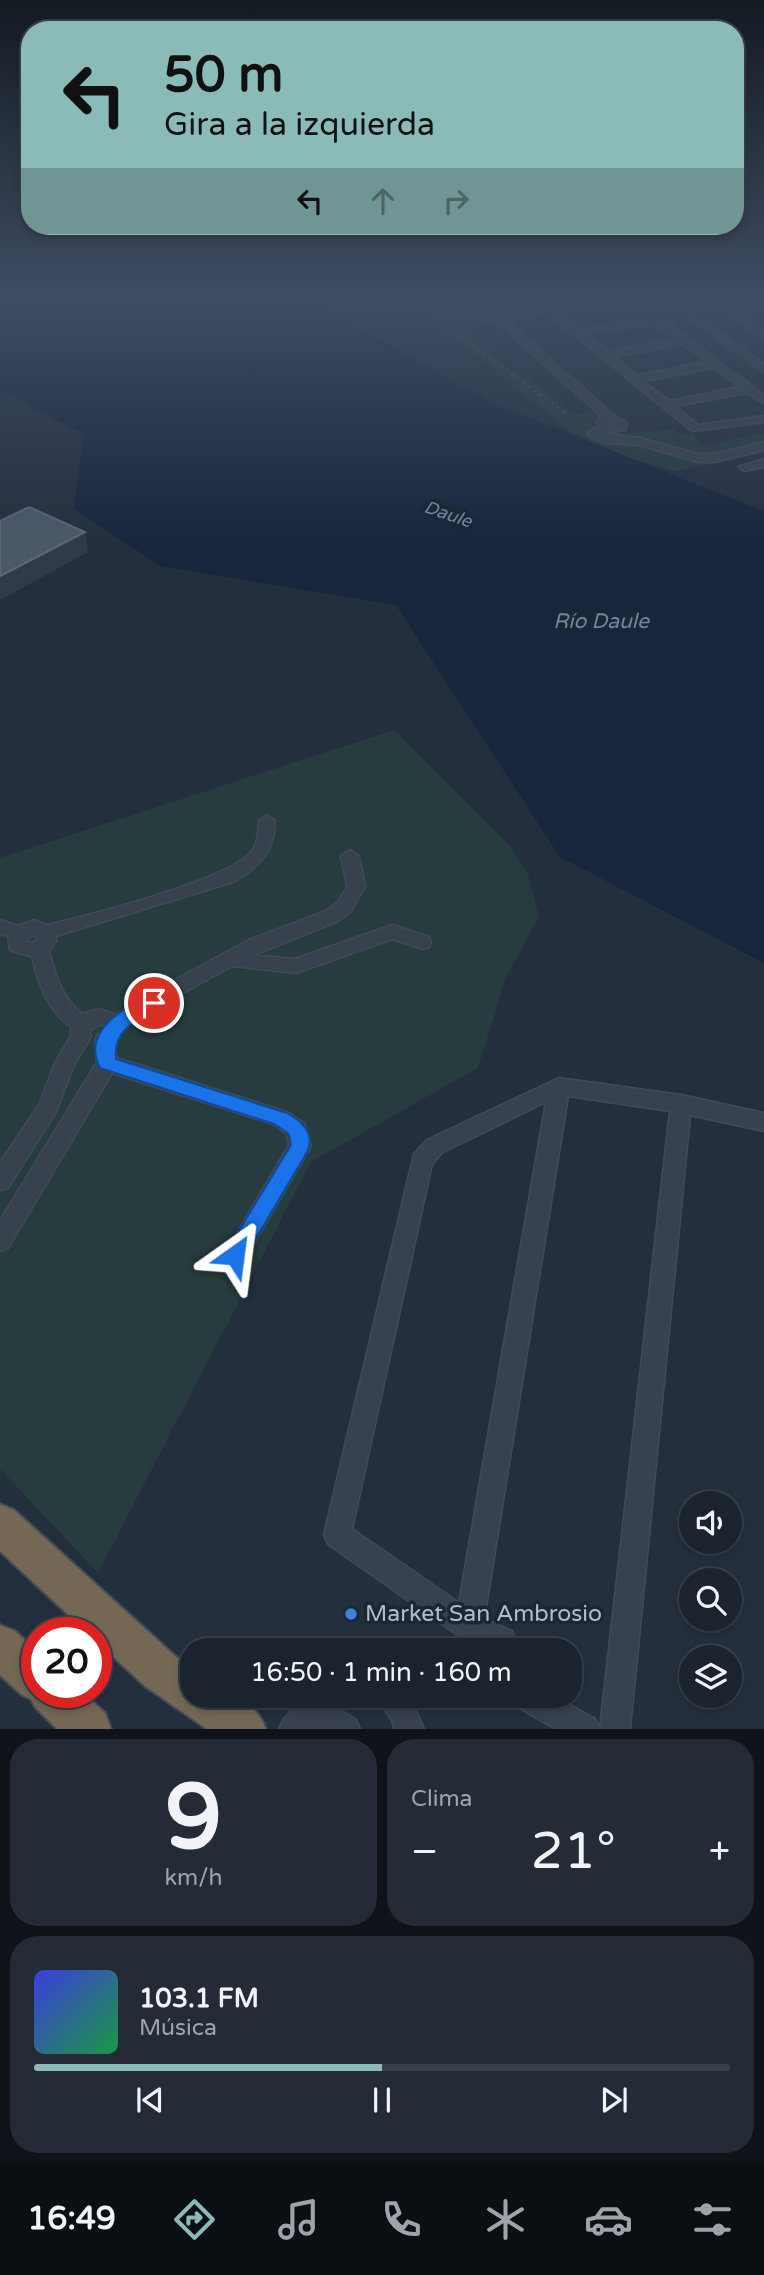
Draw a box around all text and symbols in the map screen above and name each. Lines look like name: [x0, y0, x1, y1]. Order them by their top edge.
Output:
text: 50 m: [164, 46, 283, 105]
icon: left: [49, 49, 140, 140]
text: Gira a la izquierda: [164, 106, 435, 144]
icon: left: [291, 182, 329, 220]
icon: ahead: [364, 182, 402, 220]
icon: right: [437, 182, 475, 220]
water label: Daule: [421, 496, 476, 533]
water label: Río Daule: [553, 609, 650, 634]
pin: [124, 973, 184, 1033]
icon: arrive: [135, 984, 173, 1022]
position arrow: [198, 1218, 272, 1292]
map controls: [679, 1491, 742, 1708]
button: sound: [679, 1491, 742, 1554]
button: search: [679, 1568, 742, 1631]
place label: Market San Ambrosio: [365, 1600, 602, 1628]
marker: Market San Ambrosio: [343, 1606, 359, 1622]
speed limit sign: 20: [21, 1617, 112, 1708]
button: layers: [679, 1645, 742, 1708]
text: 16:50 · 1 min · 160 m: [250, 1657, 512, 1688]
text: 9: [165, 1763, 222, 1873]
text: Clima: [411, 1785, 472, 1813]
text: 21°: [531, 1820, 616, 1883]
text: −: [411, 1829, 438, 1875]
text: +: [709, 1829, 730, 1875]
text: km/h: [165, 1864, 222, 1892]
text: 103.1 FM: [139, 1983, 259, 2014]
text: Música: [139, 2014, 217, 2042]
icon: previous: [131, 2081, 169, 2119]
icon: pause: [363, 2081, 401, 2119]
icon: next: [595, 2081, 633, 2119]
icon: directions: [170, 2195, 219, 2244]
icon: music: [274, 2195, 323, 2244]
icon: phone: [377, 2195, 426, 2244]
icon: climate: [481, 2195, 530, 2244]
icon: car: [584, 2195, 633, 2244]
icon: filters: [688, 2195, 737, 2244]
text: 16:49: [27, 2200, 116, 2238]

